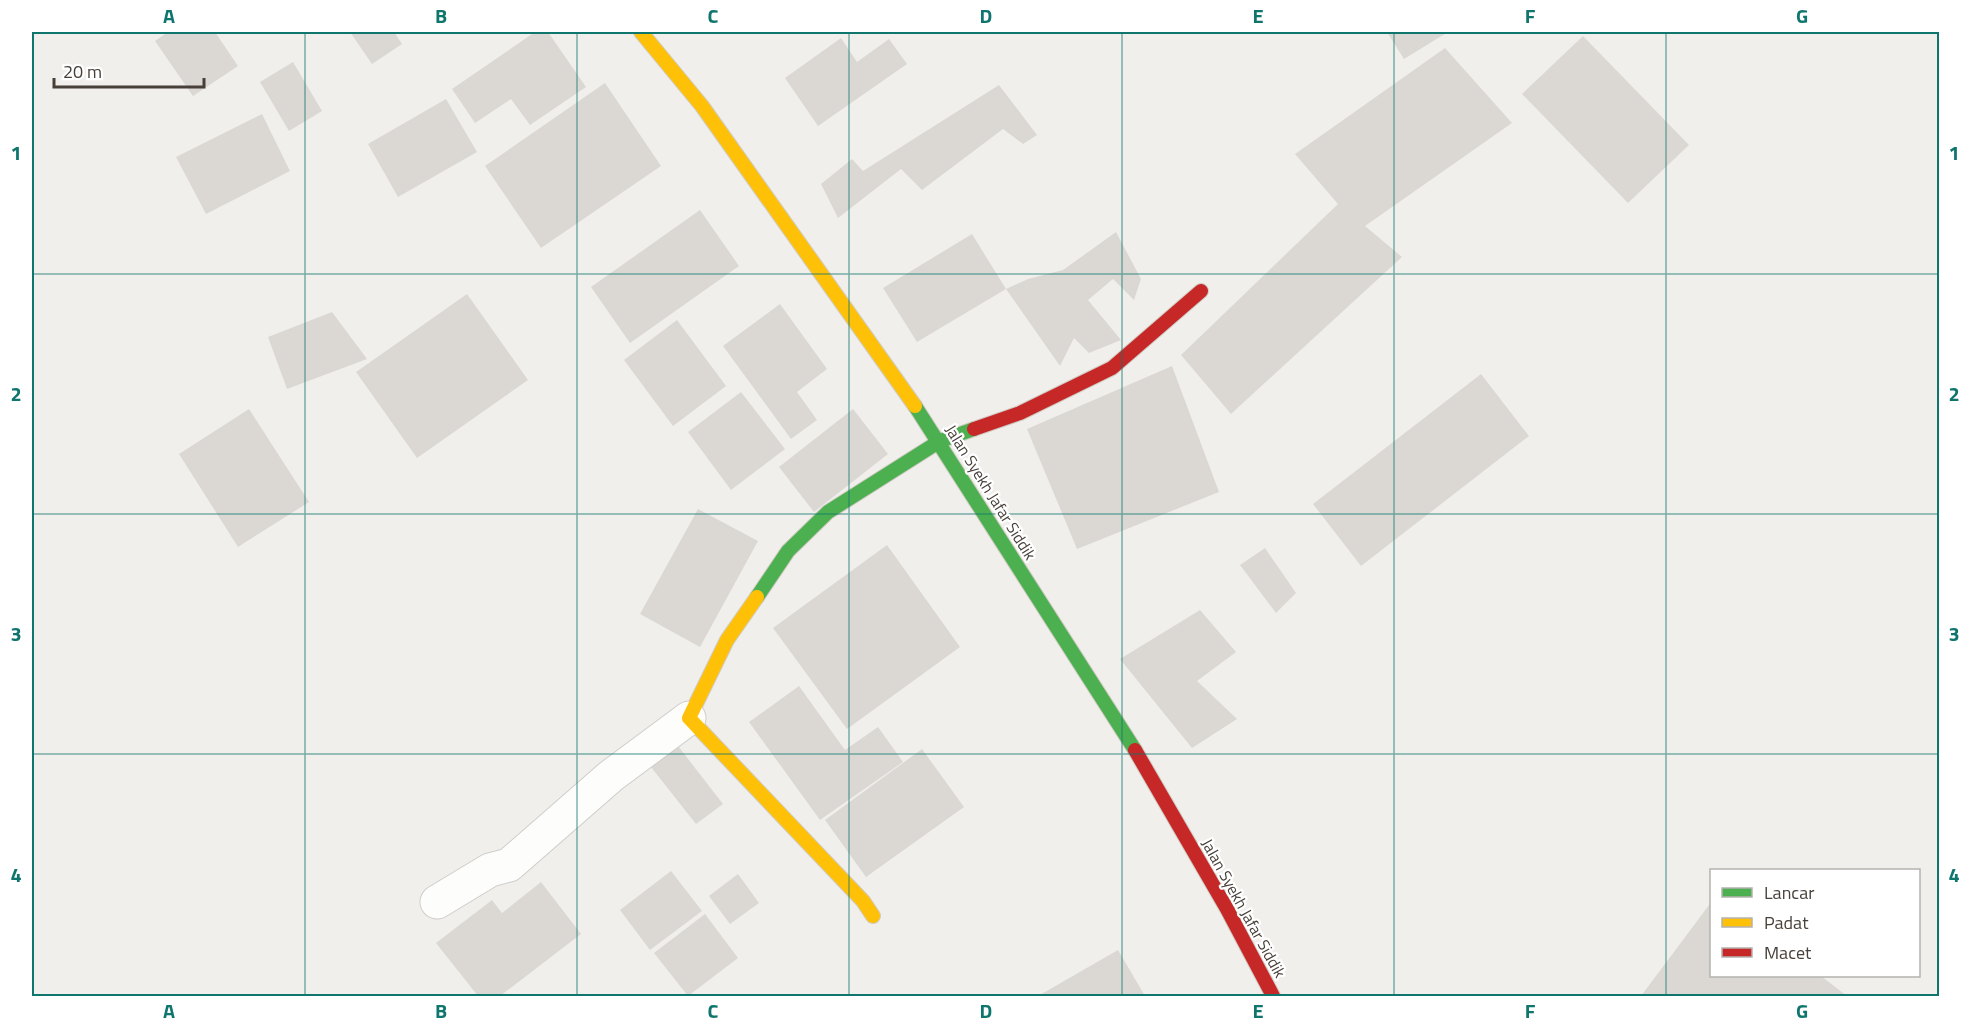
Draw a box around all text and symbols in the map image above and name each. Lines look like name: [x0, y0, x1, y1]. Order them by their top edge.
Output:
text: A: [163, 0, 175, 31]
text: B: [435, 0, 447, 31]
text: C: [708, 0, 719, 31]
text: D: [980, 0, 992, 31]
text: E: [1252, 0, 1264, 31]
text: F: [1525, 0, 1536, 31]
text: G: [1796, 0, 1808, 31]
scale bar: [54, 51, 204, 89]
text: 20 m: [63, 58, 102, 85]
text: 1: [10, 137, 22, 168]
text: 1: [1948, 137, 1960, 168]
text: 2: [10, 378, 22, 409]
text: 2: [1948, 378, 1960, 409]
street label: Jalan Syekh Jafar Siddik: [940, 420, 1043, 565]
text: 3: [10, 618, 22, 649]
text: 3: [1948, 618, 1960, 649]
street label: Jalan Syekh Jafar Siddik: [1196, 834, 1292, 982]
text: 4: [10, 859, 22, 890]
text: 4: [1948, 859, 1960, 890]
legend: [1710, 869, 1920, 977]
text: Lancar: [1764, 879, 1814, 906]
text: Padat: [1764, 909, 1809, 936]
text: Macet: [1764, 939, 1812, 966]
text: A: [163, 995, 175, 1026]
text: B: [435, 995, 447, 1026]
text: C: [708, 995, 719, 1026]
text: D: [980, 995, 992, 1026]
text: E: [1252, 995, 1264, 1026]
text: F: [1525, 995, 1536, 1026]
text: G: [1796, 995, 1808, 1026]

